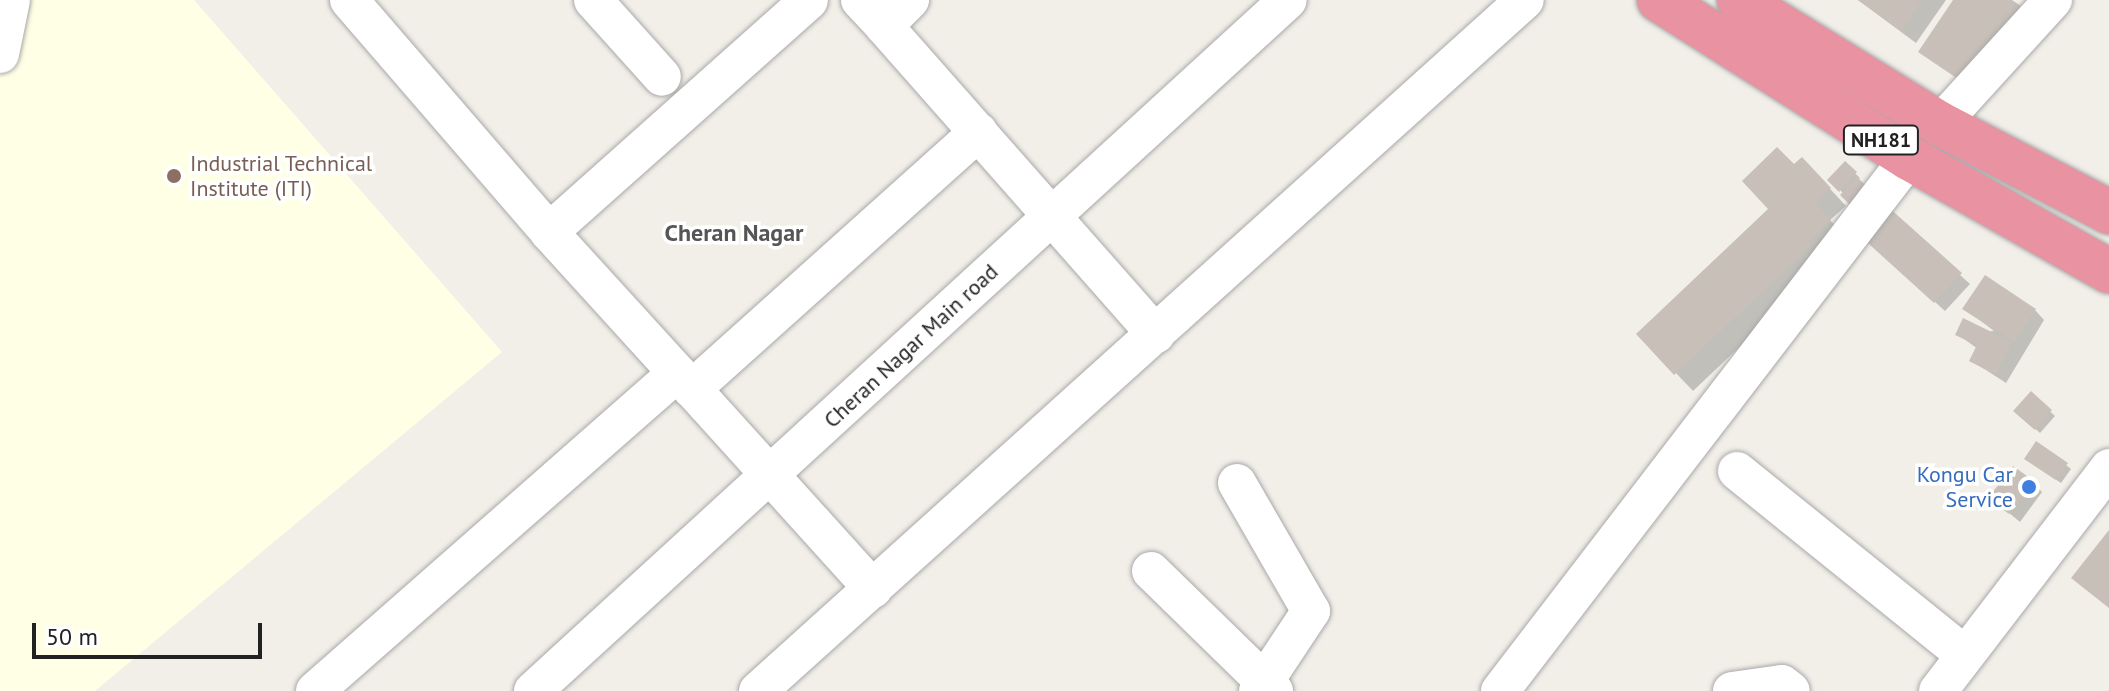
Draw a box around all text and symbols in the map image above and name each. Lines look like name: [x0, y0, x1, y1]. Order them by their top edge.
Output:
road number: NH181: [1841, 124, 1921, 156]
place label: Industrial Technical Institute (ITI): [190, 150, 373, 202]
marker: Industrial Technical Institute (ITI): [165, 167, 183, 185]
district label: Cheran Nagar: [664, 219, 804, 247]
street label: Cheran Nagar Main road: [819, 259, 1003, 433]
place label: Kongu Car Service: [1917, 461, 2013, 512]
marker: Kongu Car Service: [2020, 478, 2038, 496]
scale bar: [36, 607, 266, 657]
text: 50 m: [46, 621, 98, 652]

